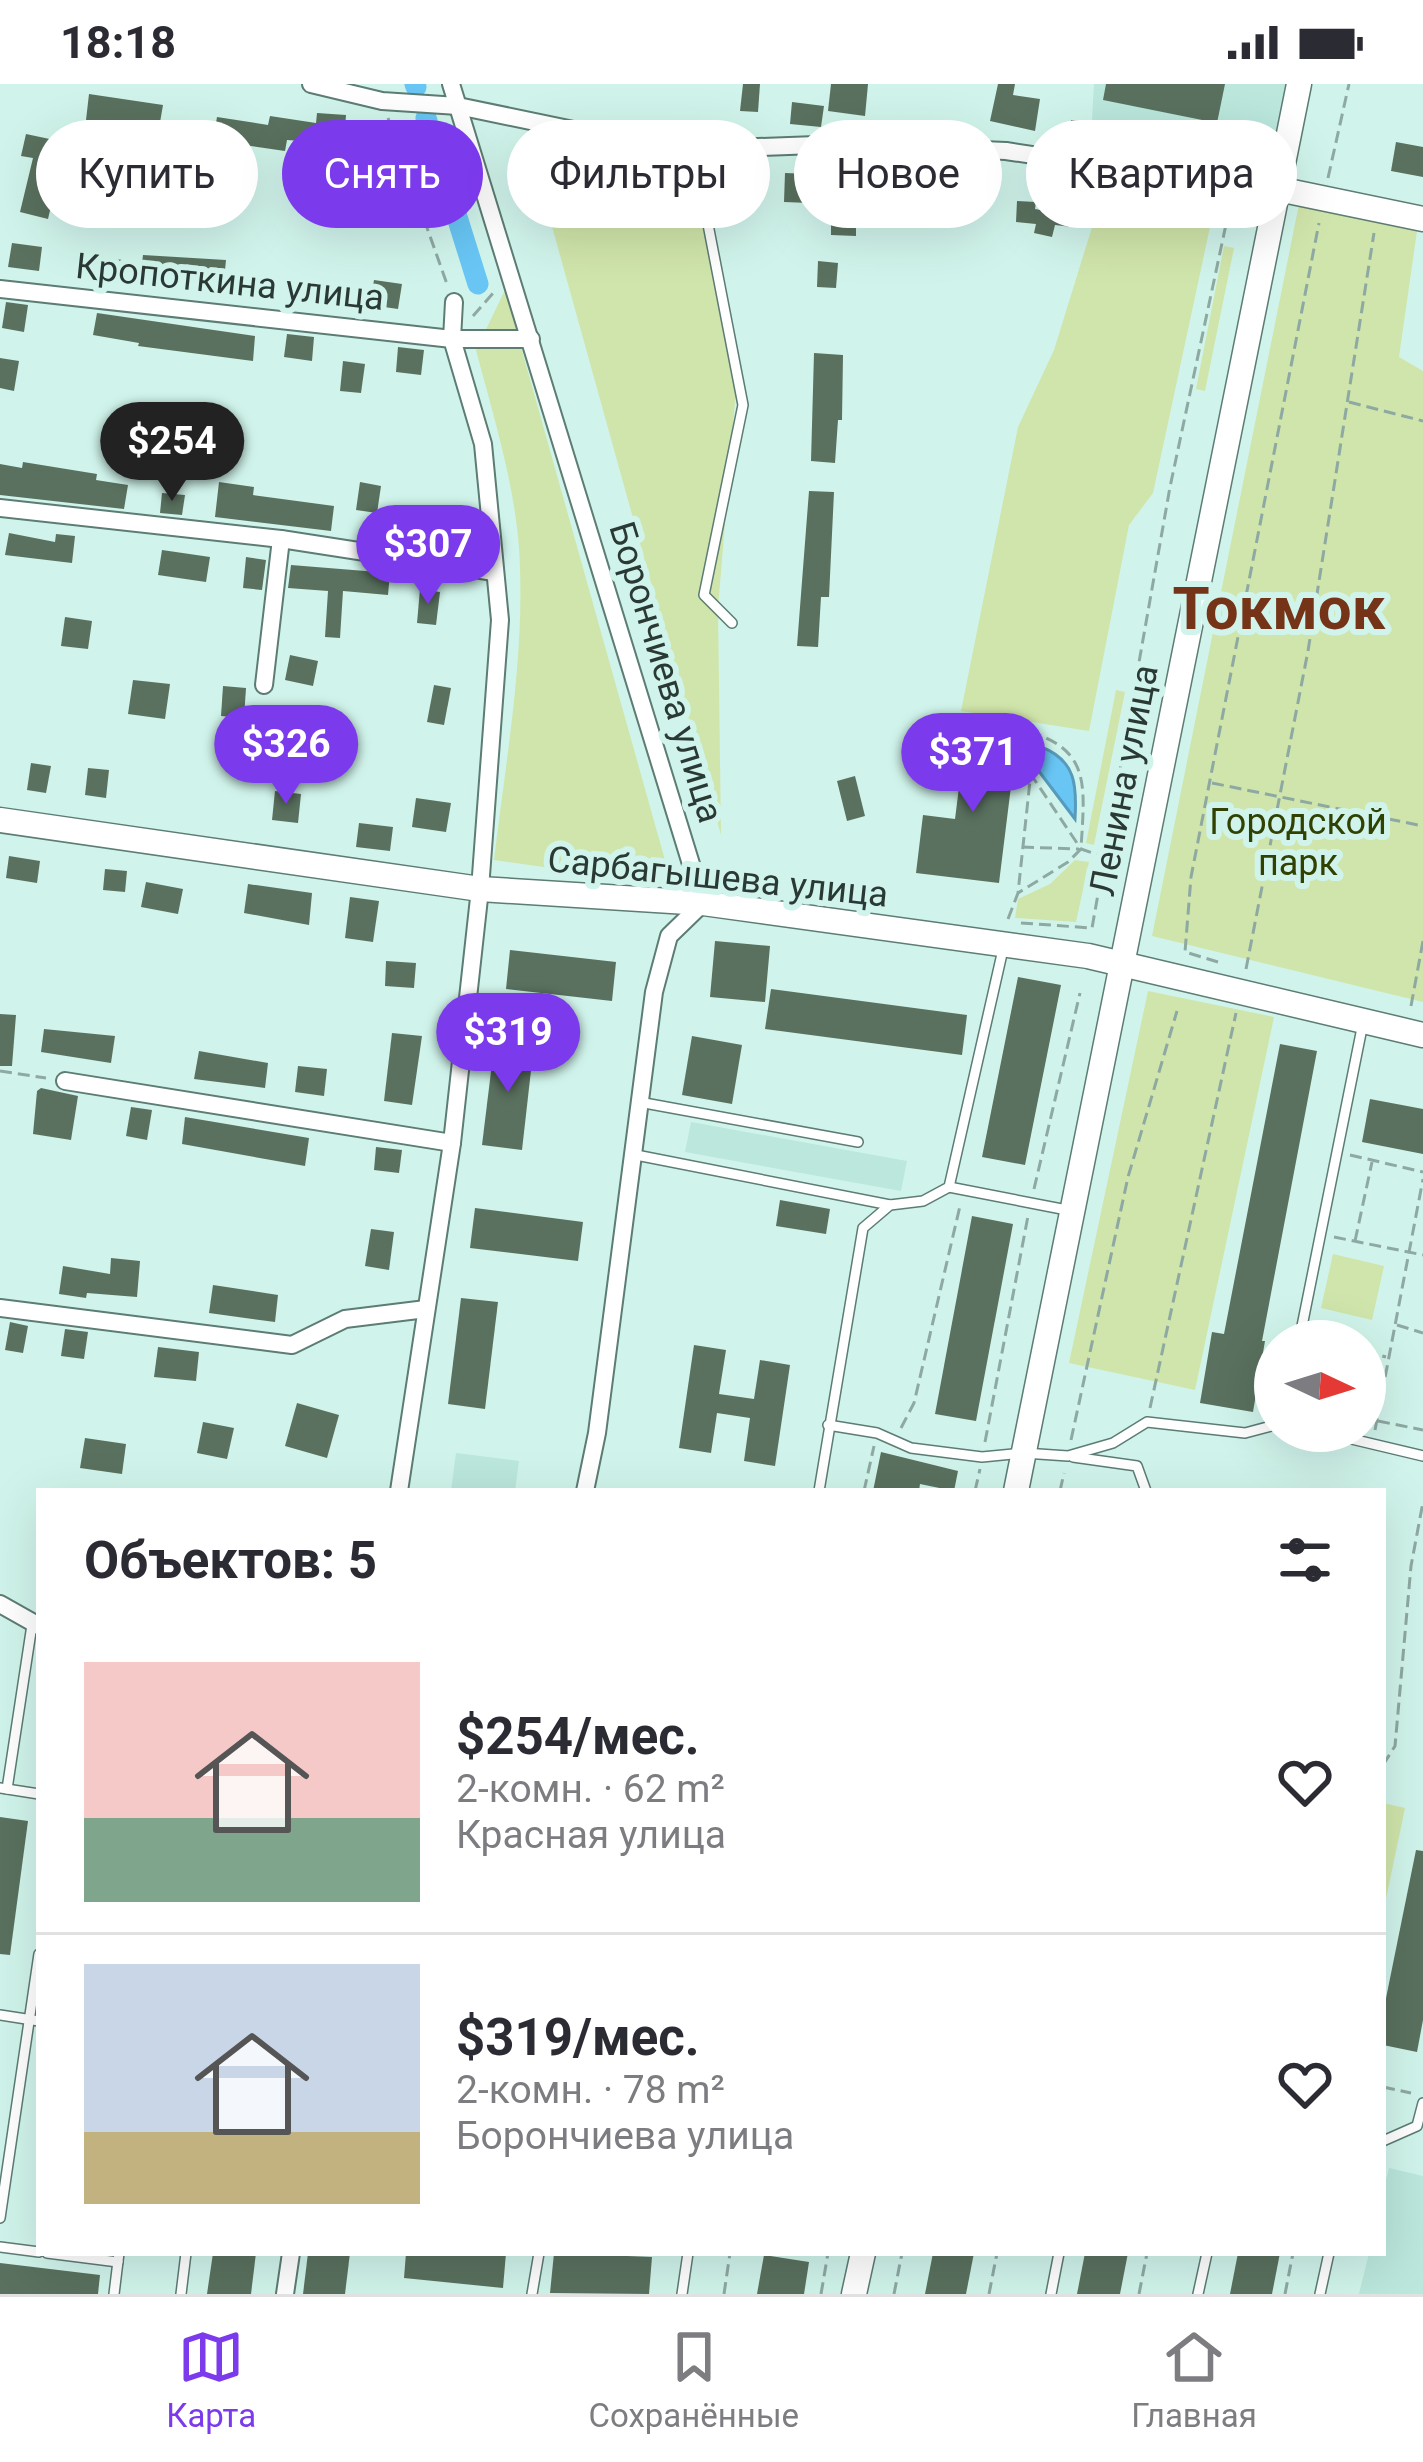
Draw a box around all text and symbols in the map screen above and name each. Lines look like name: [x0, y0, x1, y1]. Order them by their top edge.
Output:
text: 18:18: [60, 16, 176, 69]
chip: Купить: [36, 120, 258, 228]
chip: Снять: [282, 120, 483, 228]
chip: Фильтры: [507, 120, 770, 228]
chip: Новое: [794, 120, 1002, 228]
chip: Квартира: [1026, 120, 1297, 228]
street label: Кропоткина улица: [74, 245, 386, 319]
pin: $254: [101, 402, 243, 504]
text: $254: [127, 418, 217, 464]
pin: $307: [357, 505, 499, 607]
street label: Борончиева улица: [600, 517, 732, 828]
text: $307: [383, 521, 473, 567]
district label: Токмок: [1173, 573, 1386, 644]
street label: Ленина улица: [1081, 661, 1167, 899]
pin: $326: [215, 705, 357, 807]
pin: $371: [902, 713, 1044, 815]
text: $326: [241, 721, 331, 767]
text: $371: [928, 729, 1018, 775]
park label: Городской парк: [1209, 801, 1387, 884]
street label: Сарбагышева улица: [546, 838, 890, 916]
pin: $319: [437, 993, 579, 1095]
text: $319: [463, 1009, 553, 1055]
north arrow: [1254, 1320, 1386, 1452]
map controls: [1254, 1320, 1386, 1452]
icon: filters: [1272, 1527, 1338, 1593]
text: Объектов: 5: [84, 1531, 377, 1590]
text: $254/мес.: [456, 1707, 700, 1766]
icon: home: [180, 1710, 324, 1854]
icon: heart: [1272, 1749, 1338, 1815]
text: 2-комн. · 62 m²: [456, 1766, 725, 1812]
text: Красная улица: [456, 1812, 726, 1858]
text: $319/мес.: [456, 2008, 700, 2067]
icon: home: [180, 2012, 324, 2156]
icon: heart: [1272, 2051, 1338, 2117]
text: 2-комн. · 78 m²: [456, 2067, 725, 2113]
text: Борончиева улица: [456, 2113, 794, 2159]
tab: Карта: [166, 2324, 256, 2435]
tab: Сохранённые: [588, 2324, 799, 2435]
tab: Главная: [1131, 2324, 1257, 2435]

